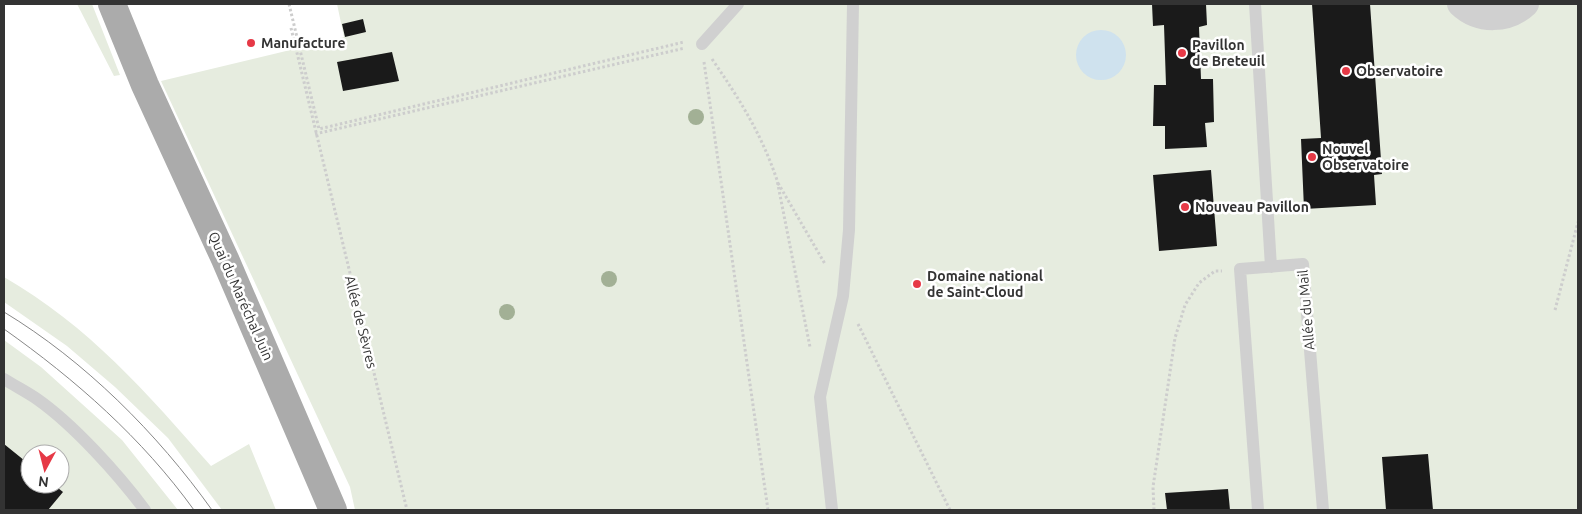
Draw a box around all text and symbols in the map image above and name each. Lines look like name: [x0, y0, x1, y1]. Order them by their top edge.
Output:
place label: Manufacture: [261, 35, 346, 51]
marker: Manufacture: [245, 37, 257, 49]
place label: Pavillon de Breteuil: [1192, 37, 1265, 69]
marker: Pavillon de Breteuil: [1176, 47, 1188, 59]
place label: Observatoire: [1356, 63, 1443, 79]
marker: Observatoire: [1340, 65, 1352, 77]
place label: Nouvel Observatoire: [1322, 141, 1409, 173]
marker: Nouvel Observatoire: [1306, 151, 1318, 163]
place label: Nouveau Pavillon: [1195, 199, 1309, 215]
marker: Nouveau Pavillon: [1179, 201, 1191, 213]
street label: Quai du Maréchal Juin: [205, 229, 277, 363]
place label: Domaine national de Saint-Cloud: [927, 268, 1043, 300]
street label: Allée du Mail: [1294, 269, 1317, 351]
street label: Allée de Sèvres: [342, 274, 380, 370]
marker: Domaine national de Saint-Cloud: [911, 278, 923, 290]
north arrow: [20, 444, 70, 494]
text: N: [37, 473, 50, 490]

